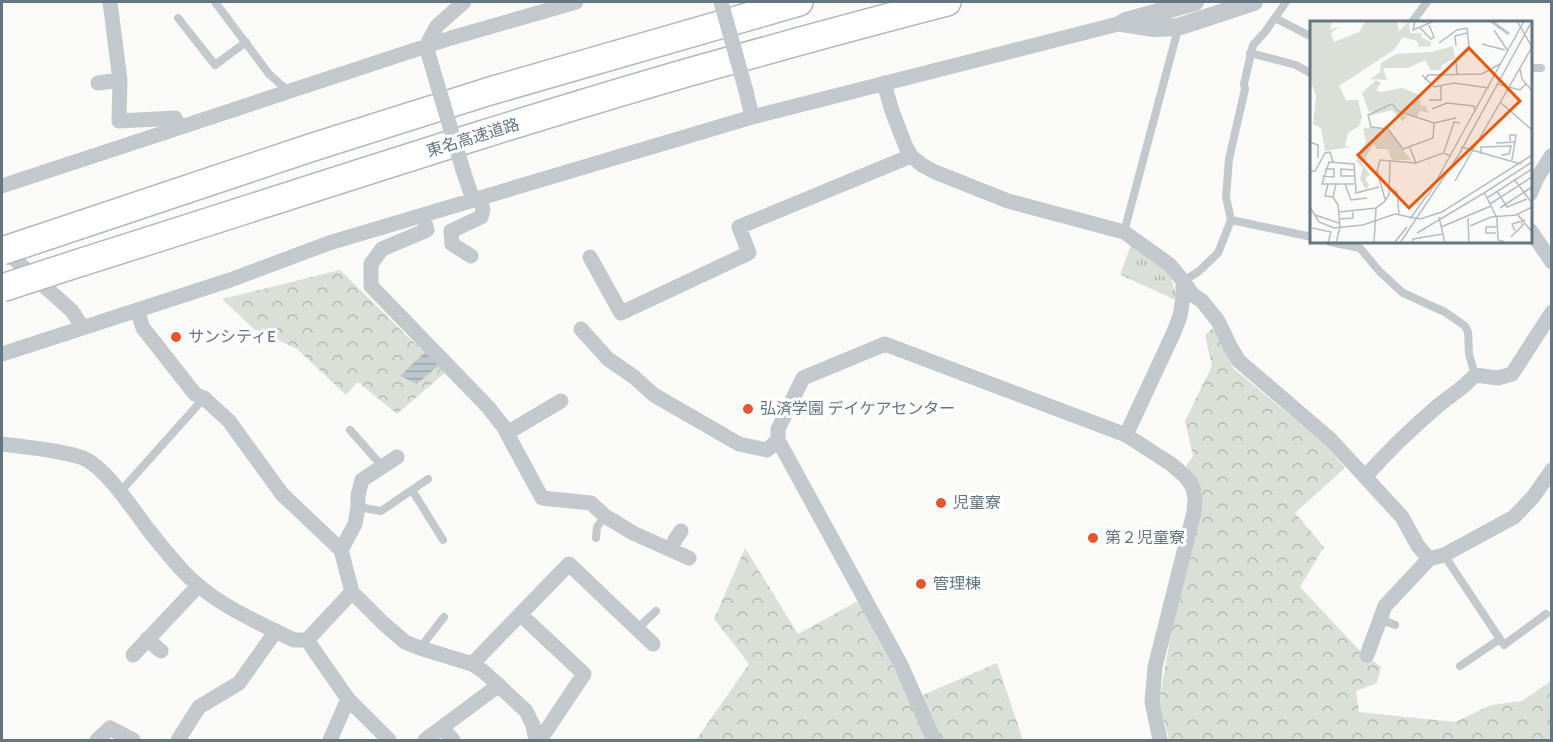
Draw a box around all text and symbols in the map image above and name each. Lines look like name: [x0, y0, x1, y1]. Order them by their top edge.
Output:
inset map: [1310, 21, 1532, 243]
street label: 東名高速道路: [424, 114, 522, 162]
place label: サンシティE: [188, 327, 276, 347]
marker: サンシティE: [169, 330, 183, 344]
place label: 弘済学園 デイケアセンター: [760, 399, 955, 419]
marker: 弘済学園 デイケアセンター: [741, 402, 755, 416]
place label: 児童寮: [953, 493, 1001, 513]
marker: 児童寮: [934, 496, 948, 510]
place label: 第２児童寮: [1105, 528, 1185, 548]
marker: 第２児童寮: [1086, 531, 1100, 545]
place label: 管理棟: [933, 574, 981, 594]
marker: 管理棟: [914, 577, 928, 591]

